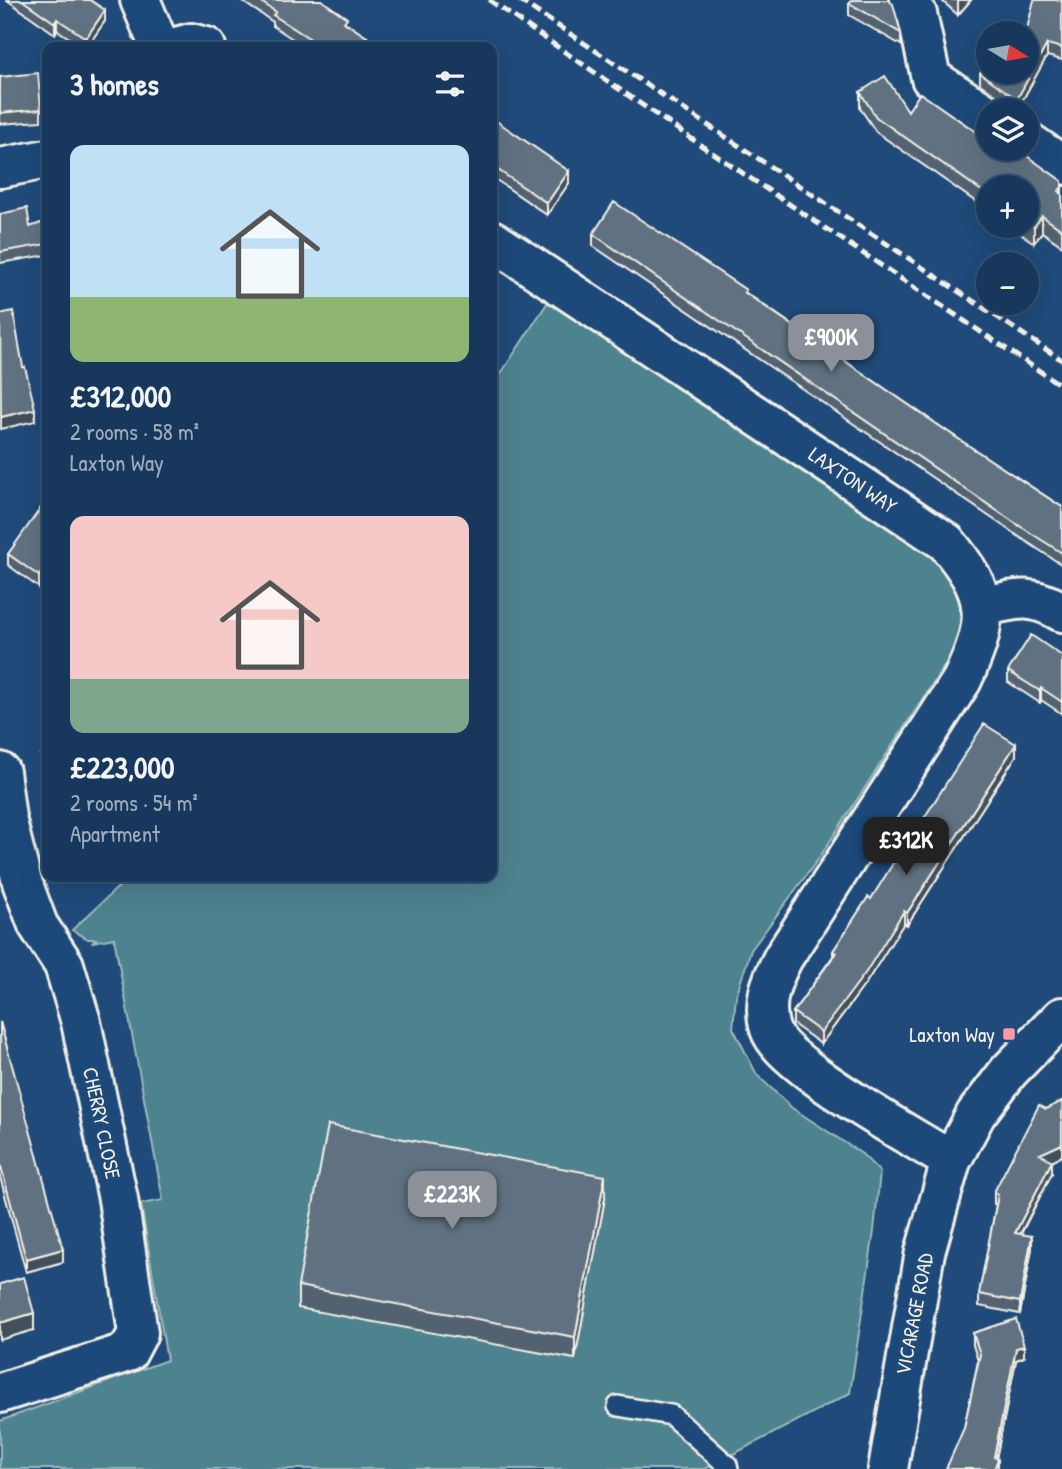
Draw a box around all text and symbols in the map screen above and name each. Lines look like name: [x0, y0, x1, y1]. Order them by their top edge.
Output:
north arrow: [976, 21, 1040, 84]
map controls: [976, 21, 1039, 315]
text: 3 homes: [70, 64, 159, 104]
icon: filters: [431, 65, 469, 103]
button: layers: [976, 98, 1039, 161]
button: +: [976, 175, 1039, 238]
icon: home: [207, 191, 333, 317]
button: −: [976, 252, 1039, 315]
pin: £900K: [782, 314, 880, 374]
text: £900K: [804, 321, 858, 352]
text: £312,000: [70, 376, 171, 416]
text: 2 rooms · 58 m²: [70, 416, 199, 447]
street label: LAXTON WAY: [803, 440, 903, 521]
text: Laxton Way: [70, 447, 164, 478]
icon: home: [207, 562, 333, 688]
text: £223,000: [70, 747, 174, 787]
text: 2 rooms · 54 m²: [70, 787, 198, 818]
text: Apartment: [70, 818, 160, 849]
pin: £312K: [857, 818, 955, 877]
text: £312K: [879, 824, 933, 855]
place label: Laxton Way: [909, 1020, 995, 1049]
marker: Laxton Way: [1001, 1026, 1017, 1042]
street label: CHERRY CLOSE: [76, 1064, 128, 1182]
pin: £223K: [403, 1172, 501, 1231]
text: £223K: [424, 1178, 480, 1209]
street label: VICARAGE ROAD: [888, 1250, 940, 1378]

